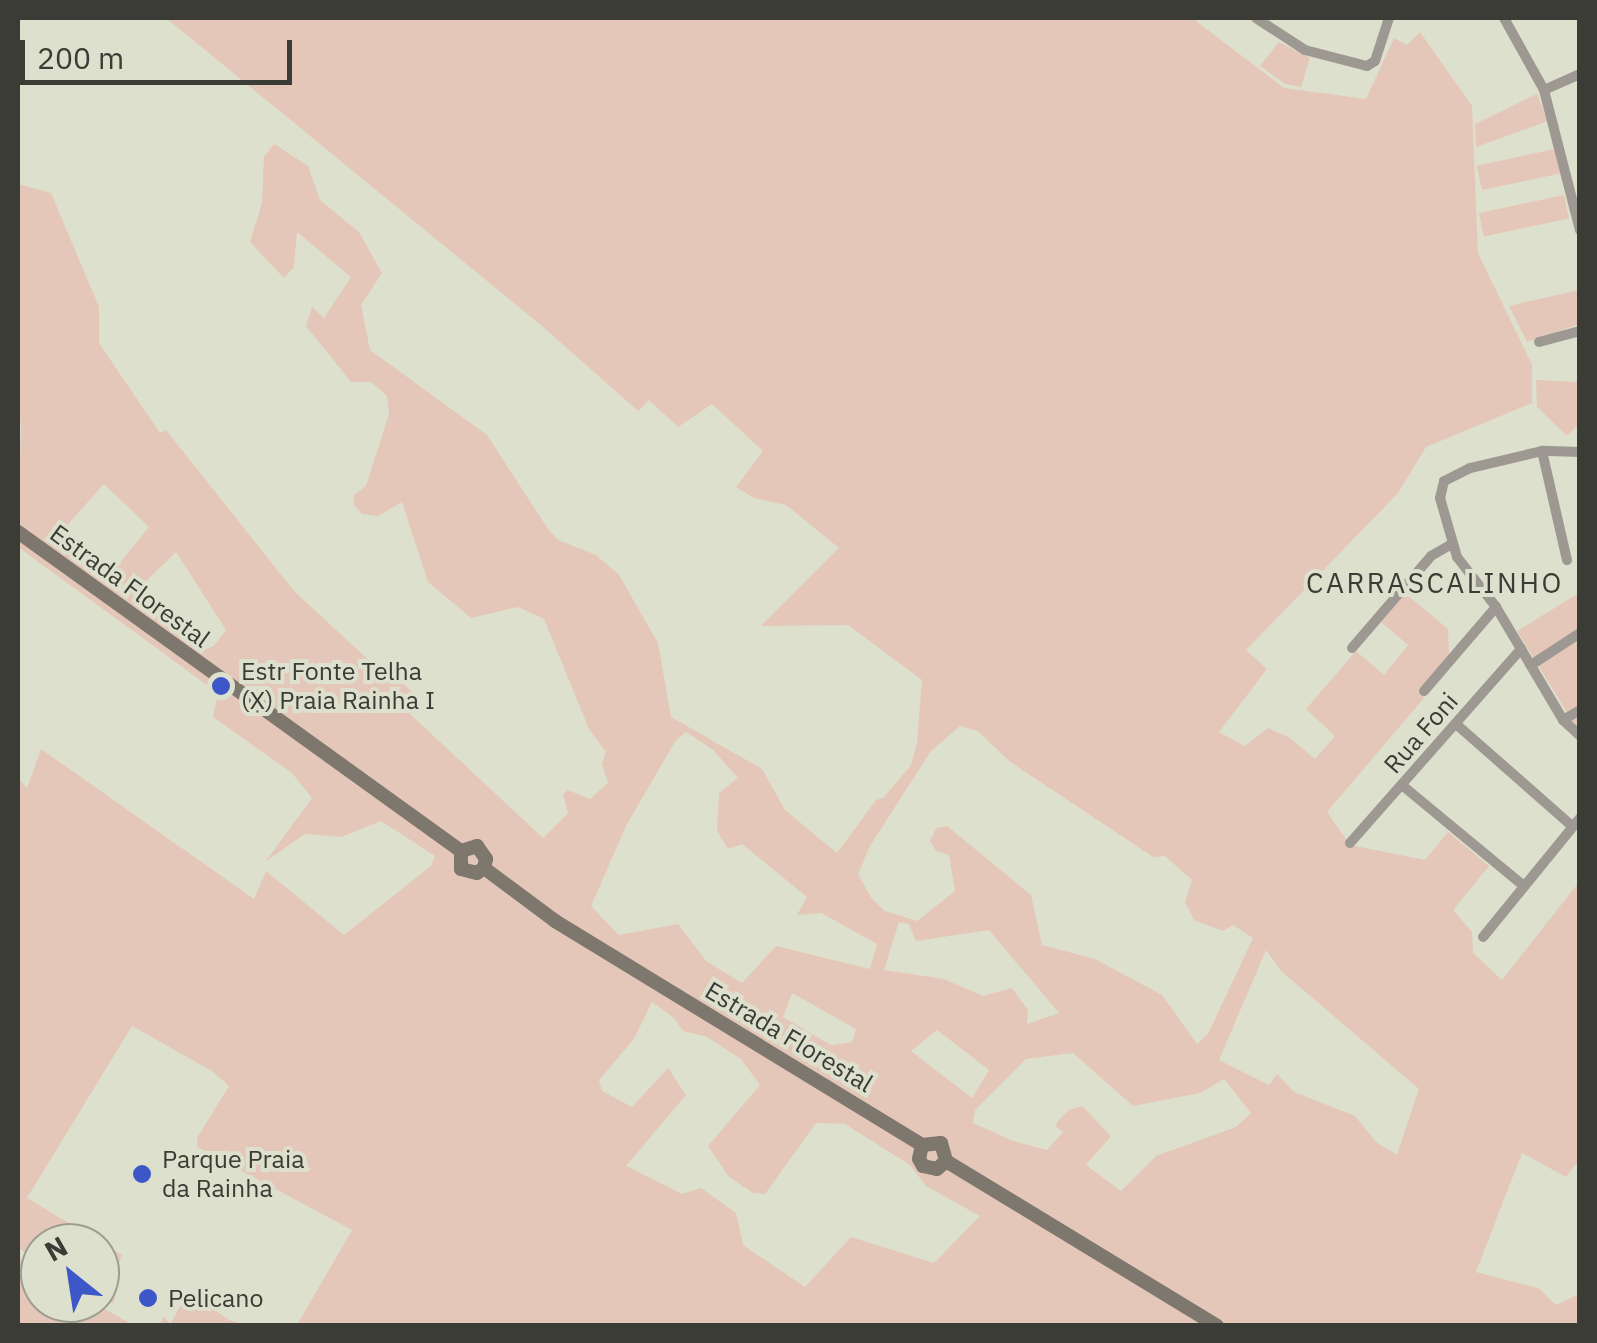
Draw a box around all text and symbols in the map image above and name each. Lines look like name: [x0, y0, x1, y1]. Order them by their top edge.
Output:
scale bar: [25, 20, 298, 82]
text: 200 m: [37, 38, 124, 77]
street label: Estrada Florestal: [44, 518, 216, 654]
district label: CARRASCALINHO: [1306, 566, 1564, 600]
place label: Estr Fonte Telha (X) Praia Rainha I: [241, 657, 435, 716]
marker: Estr Fonte Telha (X) Praia Rainha I: [210, 675, 232, 697]
street label: Rua Foni: [1378, 686, 1464, 780]
street label: Estrada Florestal: [700, 975, 878, 1099]
place label: Parque Praia da Rainha: [162, 1145, 305, 1204]
marker: Parque Praia da Rainha: [131, 1163, 153, 1185]
north arrow: [20, 1223, 120, 1323]
text: N: [38, 1227, 74, 1269]
place label: Pelicano: [168, 1283, 264, 1313]
marker: Pelicano: [137, 1287, 159, 1309]

